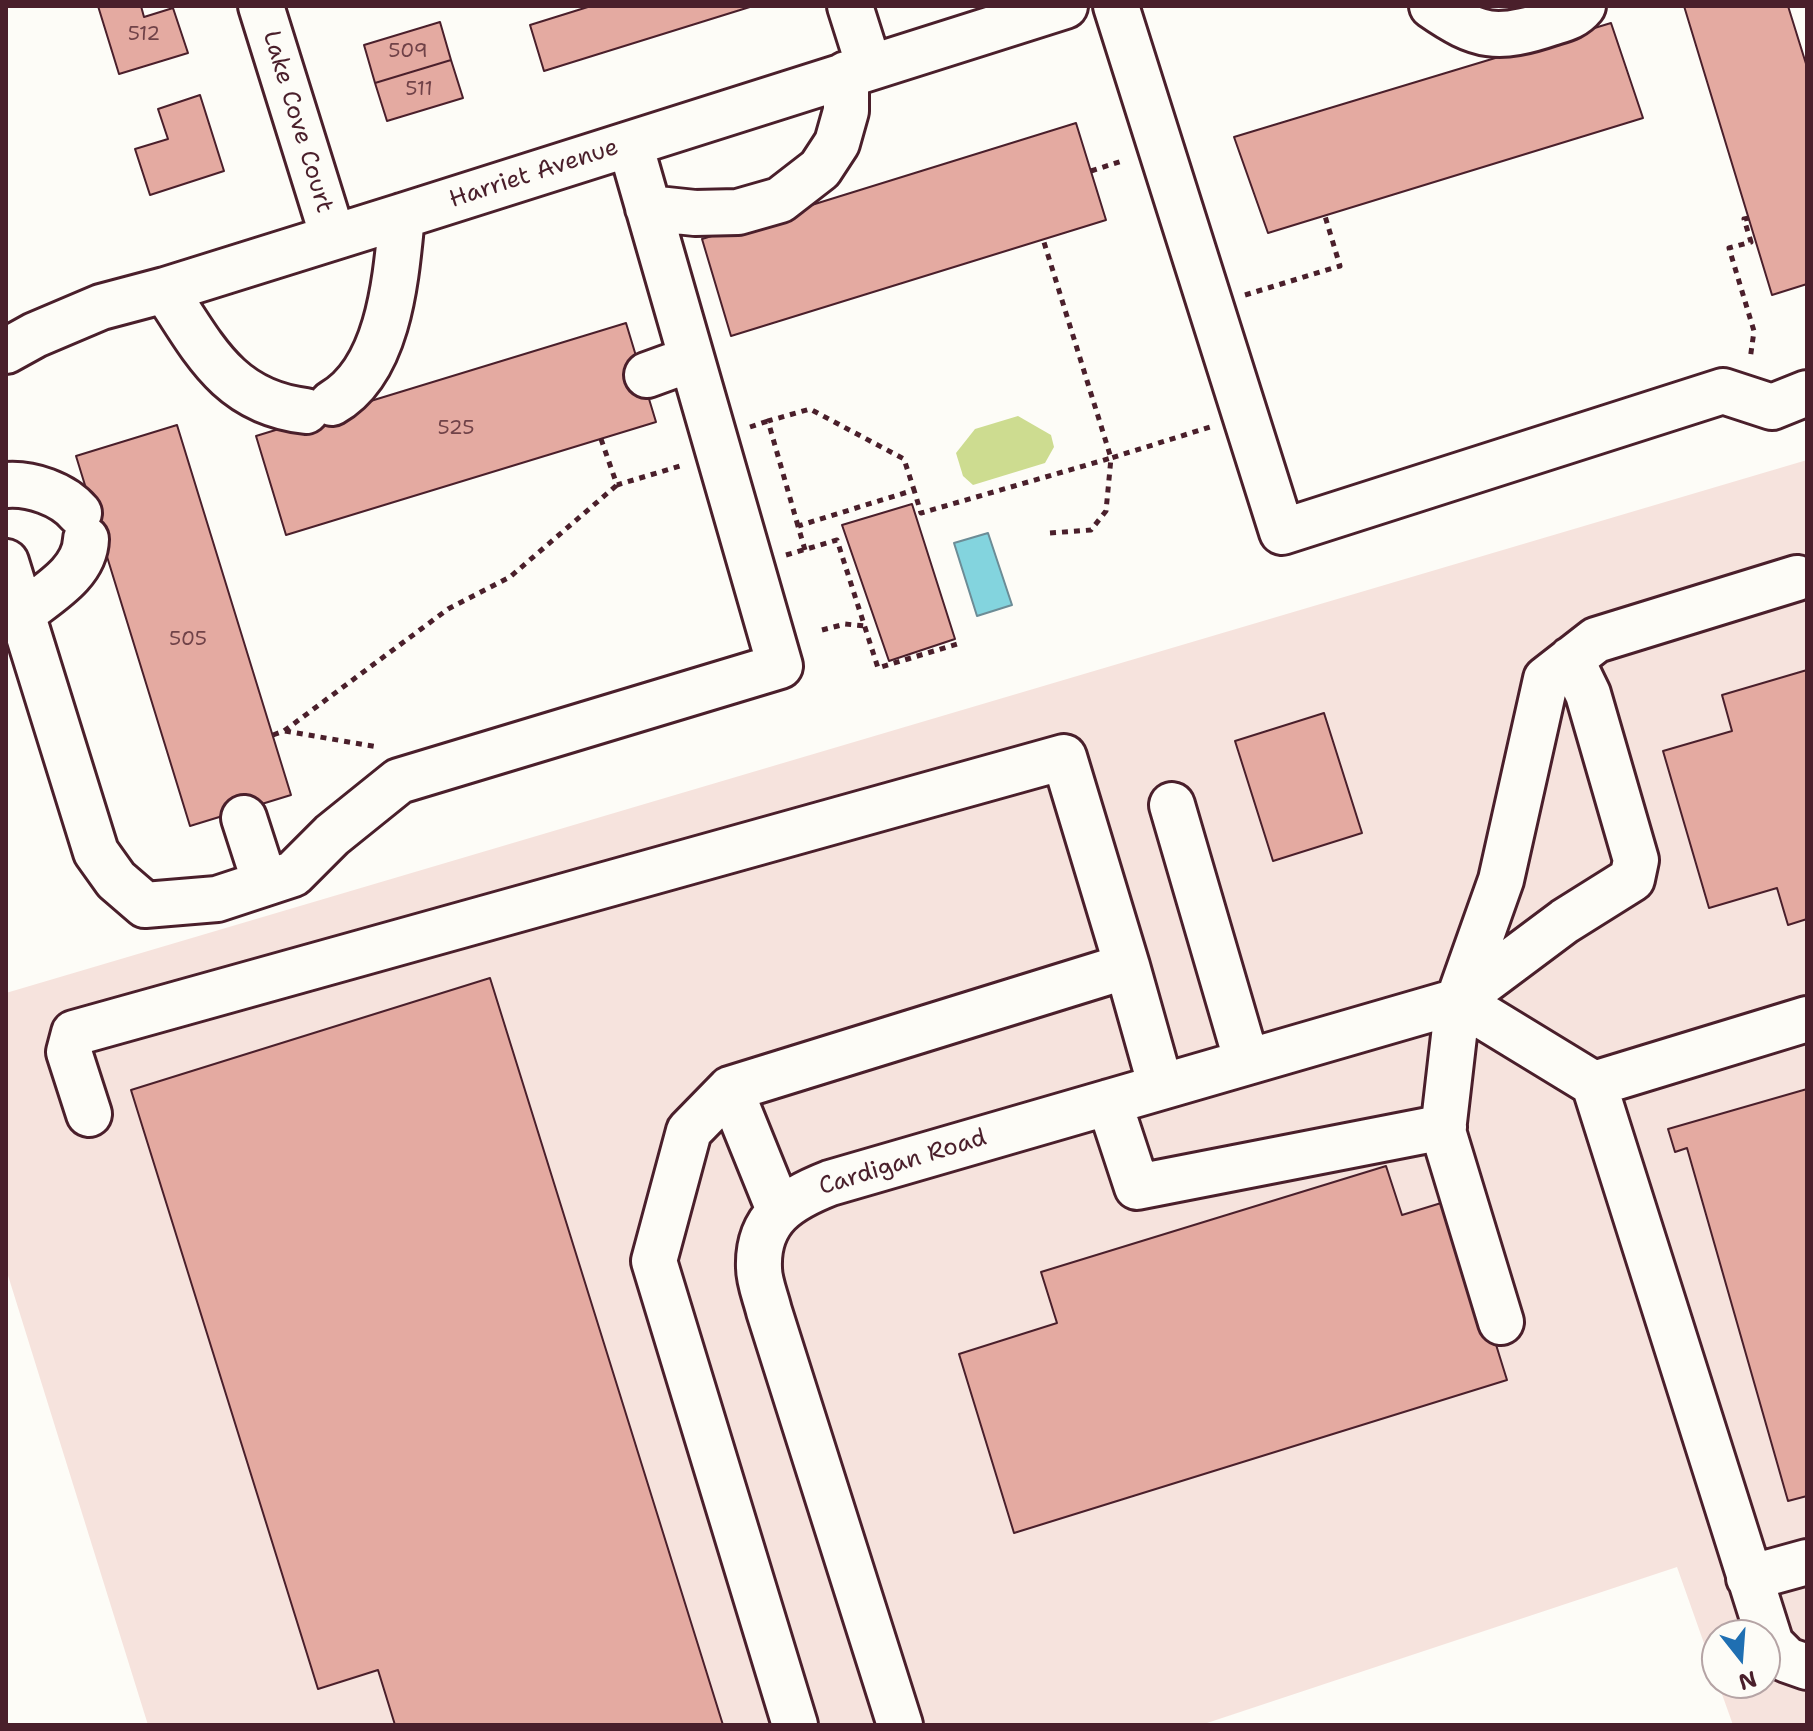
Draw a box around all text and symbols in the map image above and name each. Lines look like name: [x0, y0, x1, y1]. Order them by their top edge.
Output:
house number: 512: [128, 23, 160, 47]
street label: Lake Cove Court: [256, 28, 338, 216]
house number: 509: [388, 40, 428, 64]
house number: 511: [405, 78, 433, 102]
street label: Harriet Avenue: [446, 133, 622, 215]
house number: 525: [437, 417, 475, 441]
house number: 505: [169, 628, 207, 652]
street label: Cardigan Road: [816, 1124, 990, 1202]
north arrow: [1701, 1619, 1781, 1699]
text: N: [1735, 1664, 1760, 1697]

